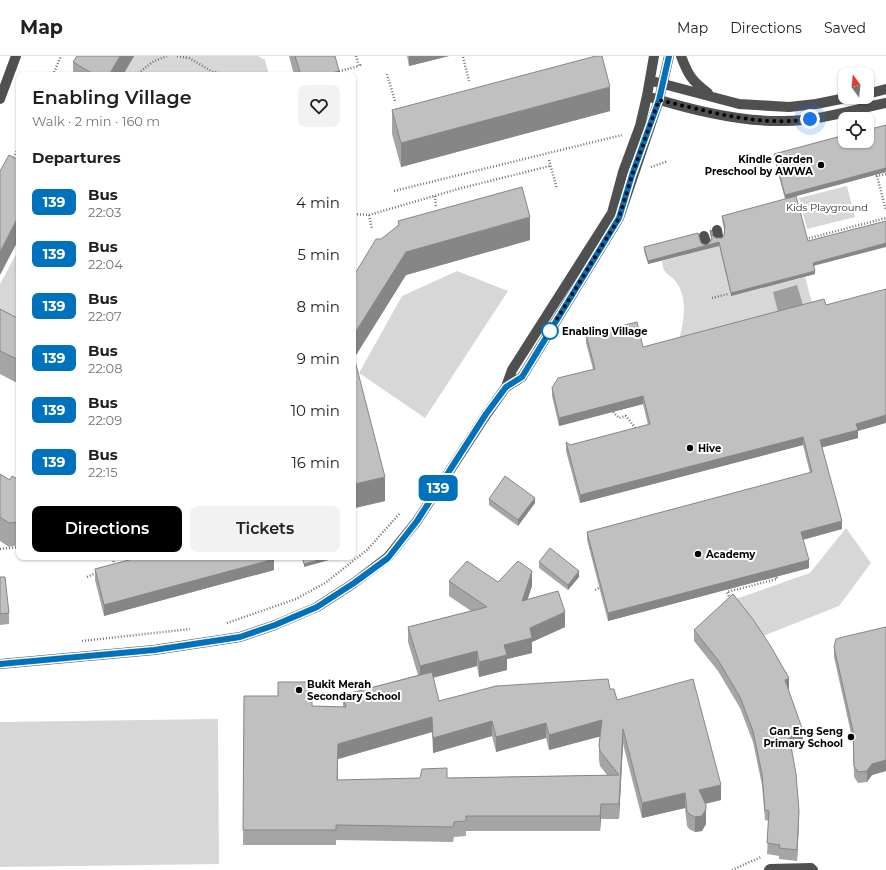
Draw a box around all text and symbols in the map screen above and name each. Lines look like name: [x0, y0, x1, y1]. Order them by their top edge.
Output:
text: Map: [20, 16, 63, 39]
text: Map: [677, 19, 708, 37]
text: Directions: [730, 19, 802, 37]
text: Saved: [824, 19, 866, 37]
north arrow: [838, 68, 874, 104]
map controls: [838, 68, 874, 148]
button: heart: [298, 85, 340, 127]
text: Enabling Village: [32, 86, 191, 109]
your location: [800, 109, 820, 129]
button: locate: [838, 112, 874, 148]
text: Walk · 2 min · 160 m: [32, 113, 160, 129]
text: Departures: [32, 148, 121, 167]
place label: Kindle Garden Preschool by AWWA: [705, 153, 813, 178]
marker: Kindle Garden Preschool by AWWA: [816, 160, 826, 170]
text: Bus: [88, 185, 118, 204]
text: 139: [43, 193, 65, 211]
text: 4 min: [296, 193, 340, 212]
park label: Kids Playground: [786, 201, 868, 214]
text: 22:03: [88, 204, 121, 220]
text: Bus: [88, 237, 118, 256]
text: 139: [43, 245, 65, 263]
text: 5 min: [297, 245, 340, 264]
text: 22:04: [88, 256, 123, 272]
text: Bus: [88, 289, 118, 308]
text: 139: [43, 297, 65, 315]
text: 8 min: [296, 297, 340, 316]
text: 22:07: [88, 308, 122, 324]
marker: Enabling Village: [541, 322, 559, 340]
place label: Enabling Village: [562, 325, 647, 338]
text: Bus: [88, 341, 118, 360]
text: 139: [43, 349, 65, 367]
text: 9 min: [297, 349, 340, 368]
text: 22:08: [88, 360, 122, 376]
text: Bus: [88, 393, 118, 412]
text: 139: [43, 401, 65, 419]
text: 10 min: [291, 401, 340, 420]
text: 22:09: [88, 412, 122, 428]
place label: Hive: [698, 442, 721, 455]
marker: Hive: [685, 443, 695, 453]
text: Bus: [88, 445, 118, 464]
text: 139: [43, 453, 65, 471]
text: 16 min: [291, 453, 340, 472]
text: 22:15: [88, 464, 118, 480]
line badge: 139: [415, 475, 461, 501]
text: 139: [427, 479, 449, 497]
button: Directions: [32, 506, 182, 552]
button: Tickets: [190, 506, 340, 552]
place label: Academy: [705, 548, 756, 561]
marker: Academy: [693, 549, 703, 559]
place label: Bukit Merah Secondary School: [307, 678, 401, 703]
marker: Bukit Merah Secondary School: [294, 685, 304, 695]
place label: Gan Eng Seng Primary School: [763, 725, 843, 750]
marker: Gan Eng Seng Primary School: [846, 732, 856, 742]

